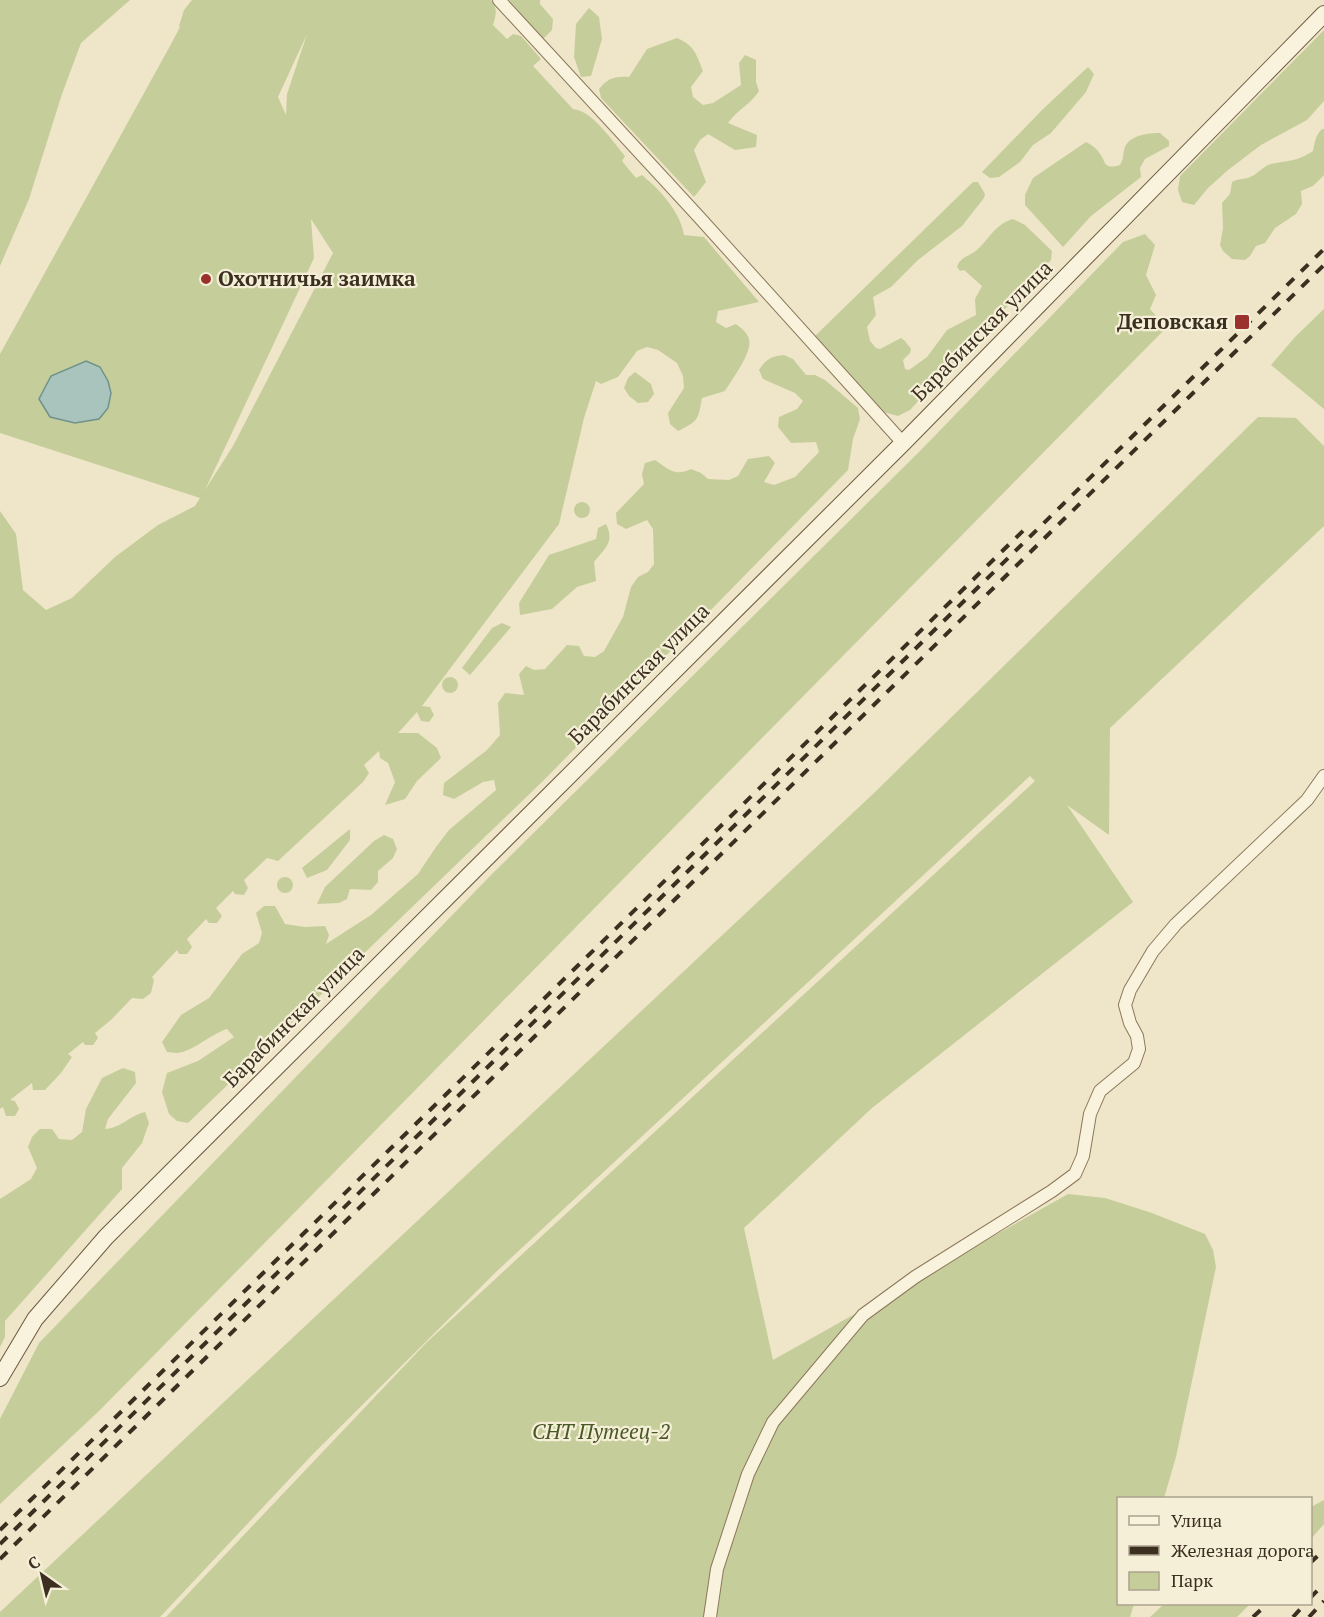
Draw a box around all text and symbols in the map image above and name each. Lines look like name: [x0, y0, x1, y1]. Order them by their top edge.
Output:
street label: Барабинская улица: [905, 253, 1058, 407]
place label: Охотничья заимка: [218, 264, 416, 292]
marker: Охотничья заимка: [199, 272, 213, 286]
place label: Деповская: [1117, 307, 1228, 335]
marker: Деповская: [1233, 313, 1251, 331]
street label: Барабинская улица: [562, 596, 715, 750]
street label: Барабинская улица: [217, 939, 370, 1093]
park label: СНТ Путеец-2: [532, 1417, 670, 1445]
legend: [1117, 1497, 1312, 1605]
text: Улица: [1171, 1508, 1222, 1532]
text: Железная дорога: [1171, 1538, 1314, 1562]
north arrow: [12, 1545, 72, 1605]
text: С: [23, 1551, 44, 1575]
text: Парк: [1171, 1568, 1213, 1592]

